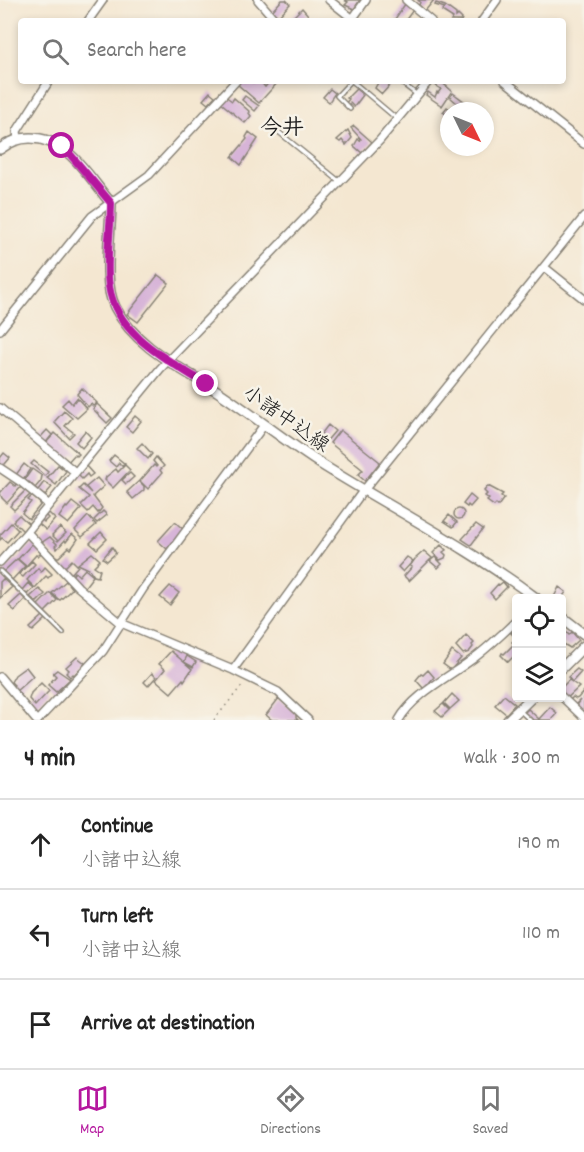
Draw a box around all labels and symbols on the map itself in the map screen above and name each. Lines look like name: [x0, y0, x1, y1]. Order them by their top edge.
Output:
north arrow: [440, 102, 494, 156]
district label: 今井: [260, 114, 304, 145]
route start: [48, 132, 74, 158]
route end: [192, 370, 218, 396]
street label: 小諸中込線: [236, 380, 334, 461]

